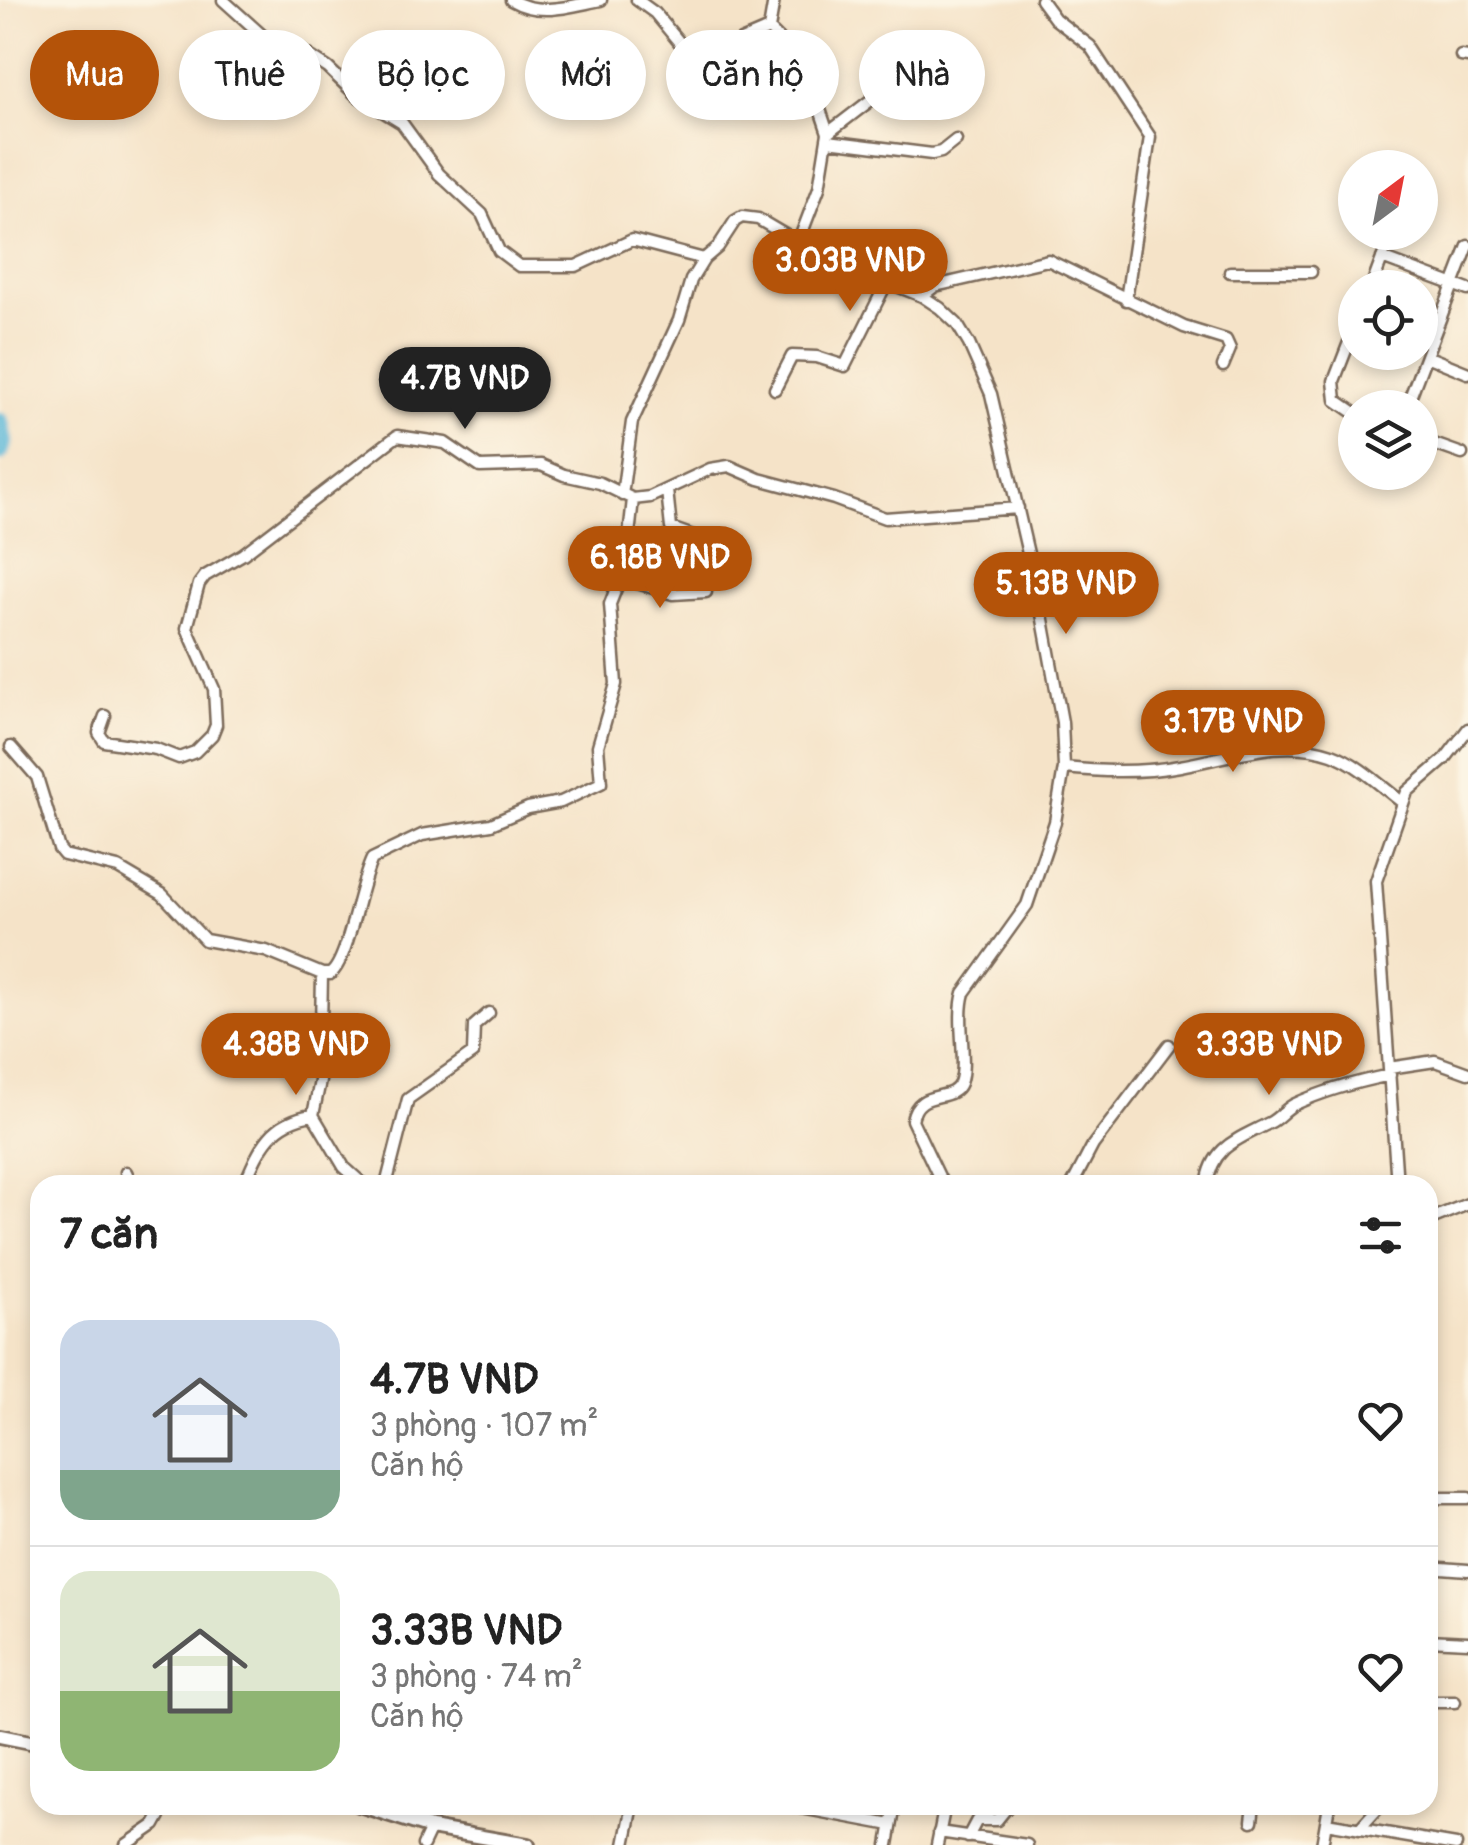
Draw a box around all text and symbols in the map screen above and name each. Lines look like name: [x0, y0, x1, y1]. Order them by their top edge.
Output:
chip: Mua: [30, 30, 159, 120]
chip: Thuê: [179, 30, 321, 120]
chip: Bộ lọc: [341, 30, 505, 120]
chip: Mới: [525, 30, 646, 120]
chip: Căn hộ: [666, 30, 839, 120]
chip: Nhà: [859, 30, 985, 120]
north arrow: [1338, 150, 1438, 250]
map controls: [1338, 150, 1438, 490]
pin: 3.03B VND: [736, 229, 964, 314]
text: 3.03B VND: [775, 241, 925, 281]
button: locate: [1338, 270, 1438, 370]
pin: 4.7B VND: [362, 347, 568, 432]
text: 4.7B VND: [401, 359, 529, 399]
button: layers: [1338, 390, 1438, 490]
pin: 6.18B VND: [546, 526, 774, 611]
text: 6.18B VND: [590, 538, 730, 578]
pin: 5.13B VND: [952, 552, 1180, 637]
text: 5.13B VND: [996, 564, 1136, 604]
pin: 3.17B VND: [1119, 690, 1347, 775]
text: 3.17B VND: [1163, 702, 1303, 742]
pin: 4.38B VND: [182, 1013, 410, 1098]
pin: 3.33B VND: [1155, 1013, 1383, 1098]
text: 4.38B VND: [223, 1025, 369, 1065]
text: 3.33B VND: [1196, 1025, 1342, 1065]
icon: filters: [1353, 1208, 1408, 1263]
text: 7 căn: [60, 1209, 158, 1261]
text: 4.7B VND: [370, 1354, 539, 1406]
icon: home: [140, 1360, 260, 1480]
icon: heart: [1353, 1393, 1408, 1448]
text: 3 phòng · 107 m²: [370, 1406, 598, 1446]
text: Căn hộ: [370, 1446, 464, 1486]
text: 3.33B VND: [370, 1605, 562, 1657]
icon: home: [140, 1611, 260, 1731]
icon: heart: [1353, 1644, 1408, 1699]
text: 3 phòng · 74 m²: [370, 1657, 583, 1697]
text: Căn hộ: [370, 1697, 464, 1737]

